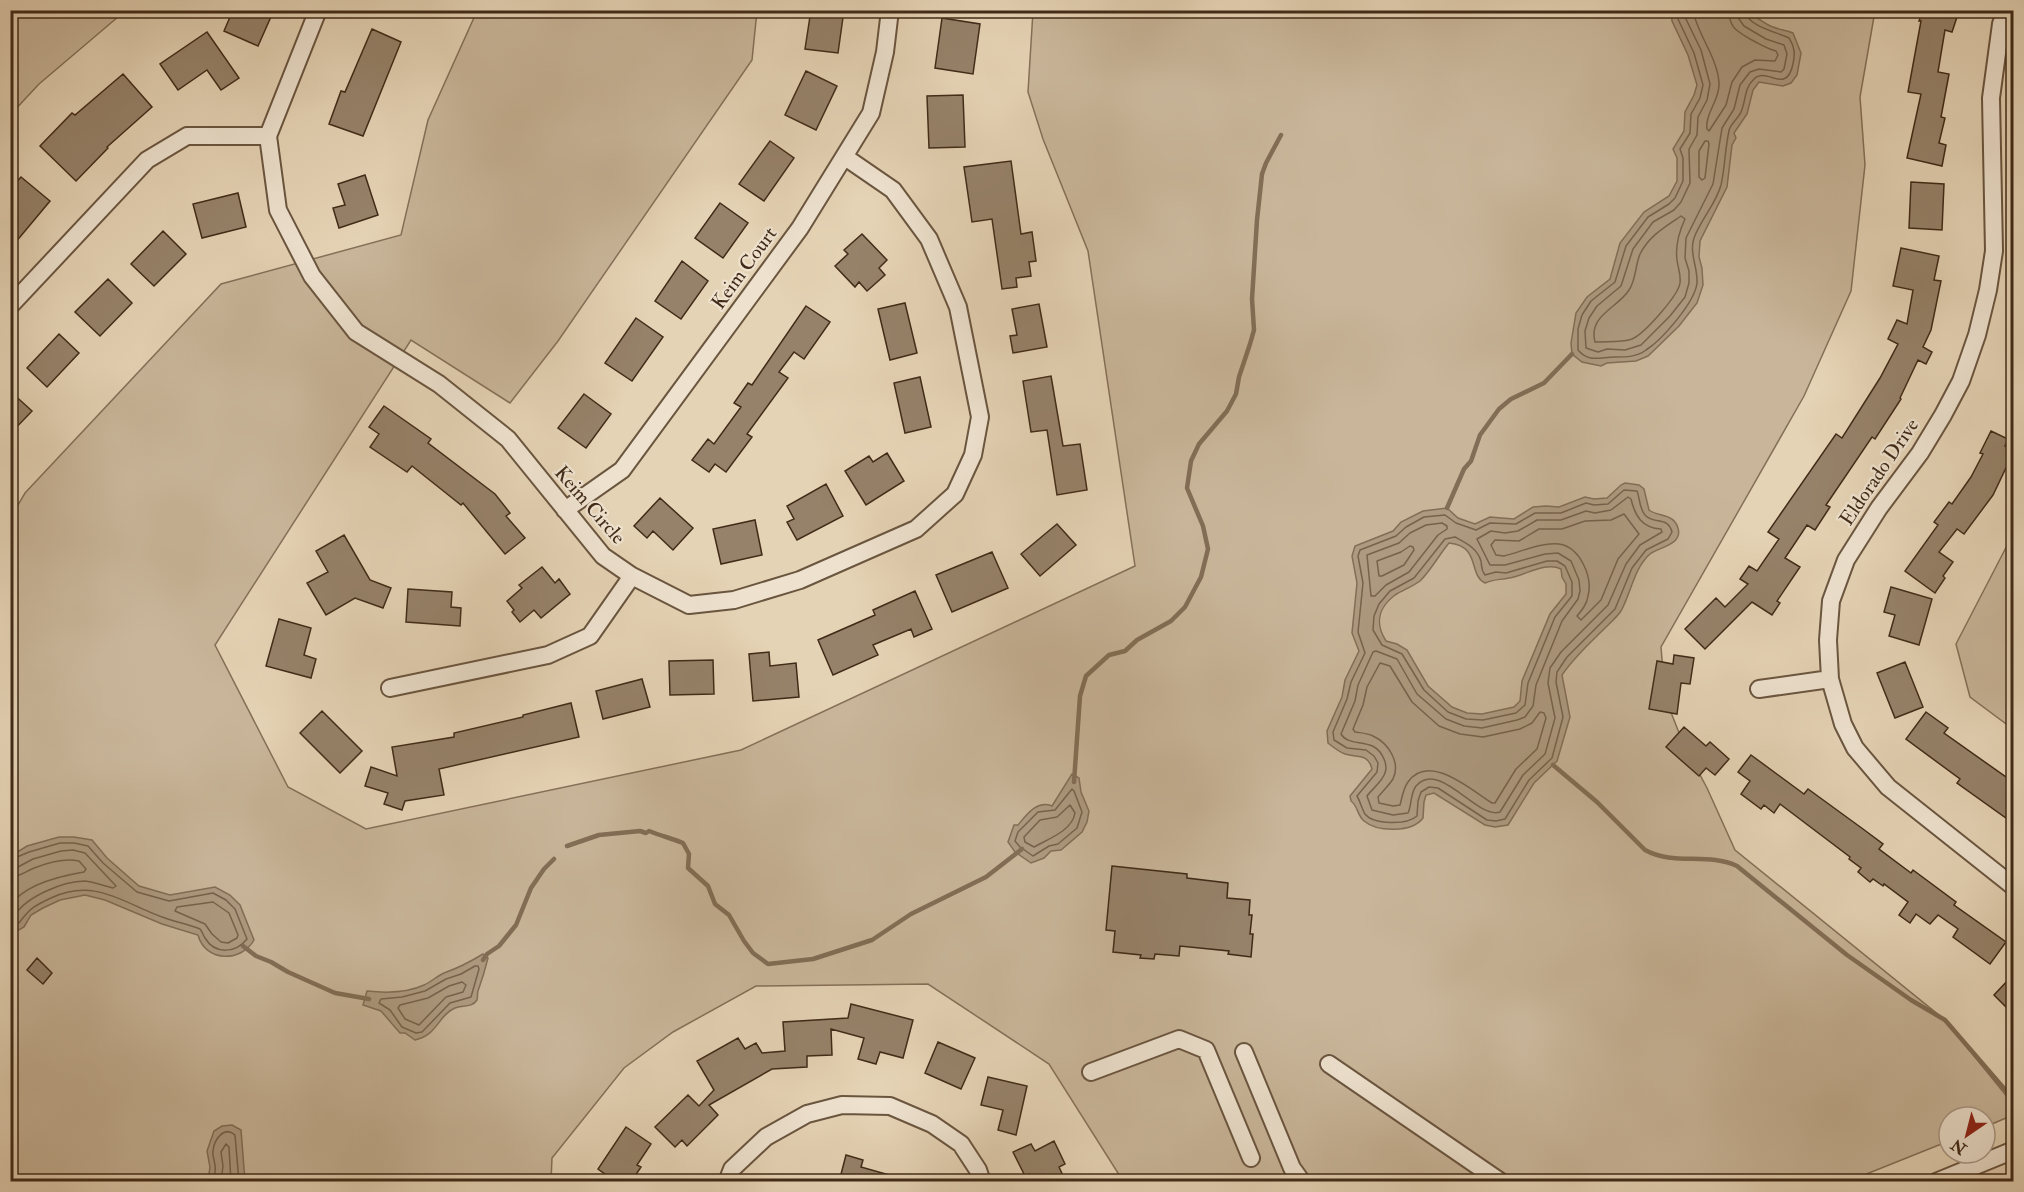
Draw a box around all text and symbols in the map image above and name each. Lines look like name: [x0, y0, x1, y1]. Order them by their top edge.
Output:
street label: Keim Court: [706, 222, 783, 314]
street label: Eldorado Drive: [1834, 414, 1924, 530]
street label: Keim Circle: [549, 461, 631, 549]
north arrow: [1937, 1105, 1997, 1165]
text: N: [1947, 1134, 1971, 1159]

